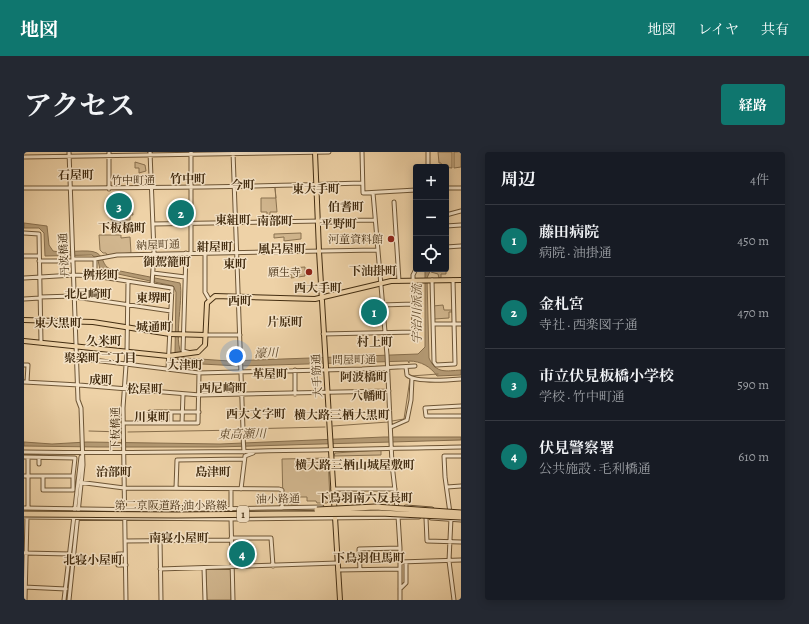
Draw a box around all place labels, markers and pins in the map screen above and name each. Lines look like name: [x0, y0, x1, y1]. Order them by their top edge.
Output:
pin: 3: [106, 191, 132, 221]
pin: 2: [168, 198, 194, 228]
place label: 河童資料館: [328, 232, 383, 247]
marker: 河童資料館: [386, 234, 396, 244]
place label: 願生寺: [268, 265, 301, 280]
marker: 願生寺: [304, 267, 314, 277]
pin: 1: [361, 297, 387, 327]
pin: 4: [229, 539, 255, 569]

